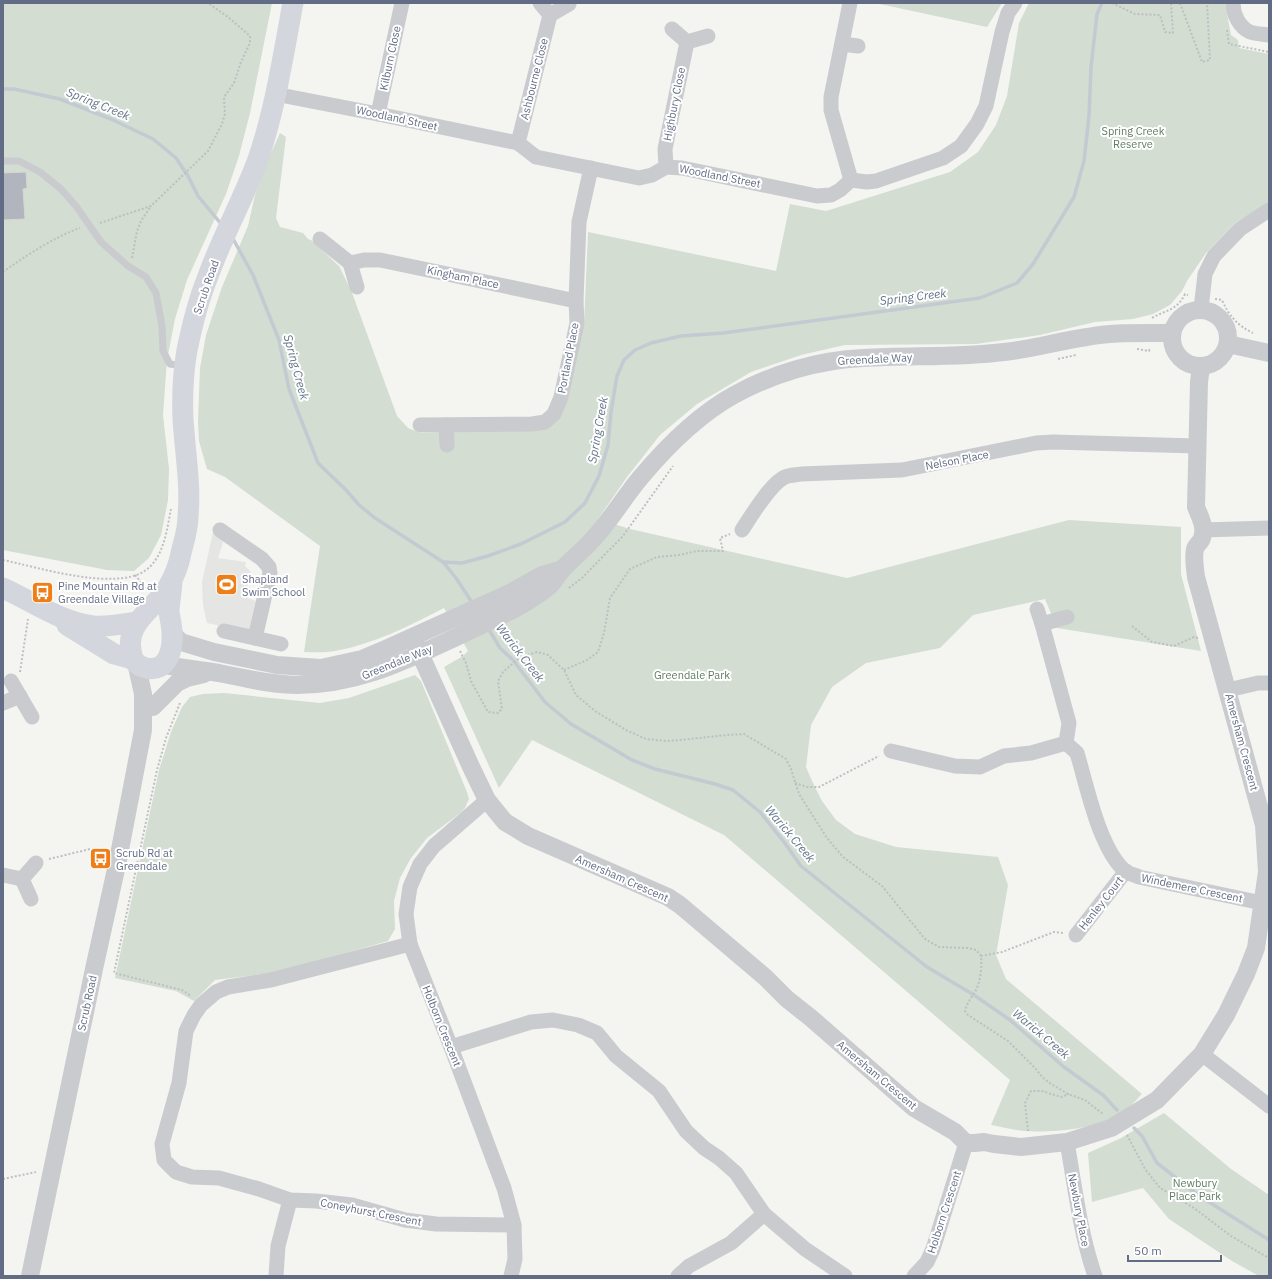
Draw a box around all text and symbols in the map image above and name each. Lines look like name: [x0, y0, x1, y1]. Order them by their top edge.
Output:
street label: Kilburn Close: [376, 24, 404, 92]
street label: Ashbourne Close: [517, 37, 551, 121]
street label: Highbury Close: [660, 66, 688, 142]
water label: Spring Creek: [64, 84, 133, 123]
street label: Woodland Street: [355, 103, 439, 133]
park label: Spring Creek Reserve: [1102, 124, 1165, 151]
street label: Woodland Street: [678, 161, 762, 191]
street label: Scrub Road: [190, 258, 222, 316]
street label: Kingham Place: [426, 263, 500, 291]
water label: Spring Creek: [879, 285, 948, 308]
street label: Portland Place: [554, 321, 582, 395]
water label: Spring Creek: [281, 333, 313, 402]
street label: Greendale Way: [837, 350, 913, 368]
water label: Spring Creek: [584, 395, 611, 464]
street label: Nelson Place: [924, 447, 990, 473]
sports icon: Shapland Swim School: [213, 572, 239, 598]
place label: Shapland Swim School: [242, 572, 305, 599]
bus stop icon: Pine Mountain Rd at Greendale Village: [30, 579, 56, 605]
place label: Pine Mountain Rd at Greendale Village: [58, 579, 157, 606]
water label: Warick Creek: [493, 621, 548, 685]
street label: Greendale Way: [360, 641, 435, 683]
park label: Greendale Park: [654, 668, 730, 682]
street label: Amersham Crescent: [1222, 692, 1262, 792]
water label: Warick Creek: [762, 802, 819, 866]
bus stop icon: Scrub Rd at Greendale: [88, 846, 114, 872]
place label: Scrub Rd at Greendale: [116, 846, 173, 873]
street label: Amersham Crescent: [573, 851, 671, 905]
street label: Windemere Crescent: [1140, 870, 1244, 906]
street label: Henley Court: [1076, 873, 1126, 933]
street label: Scrub Road: [74, 974, 100, 1032]
street label: Holborn Crescent: [419, 983, 465, 1069]
water label: Warick Creek: [1010, 1005, 1073, 1062]
street label: Amersham Crescent: [834, 1037, 920, 1113]
street label: Holborn Crescent: [924, 1169, 964, 1255]
street label: Newbury Place: [1065, 1172, 1093, 1248]
park label: Newbury Place Park: [1169, 1176, 1221, 1203]
street label: Coneyhurst Crescent: [319, 1195, 423, 1229]
scale bar: [1128, 1237, 1221, 1263]
text: 50 m: [1134, 1243, 1162, 1258]

